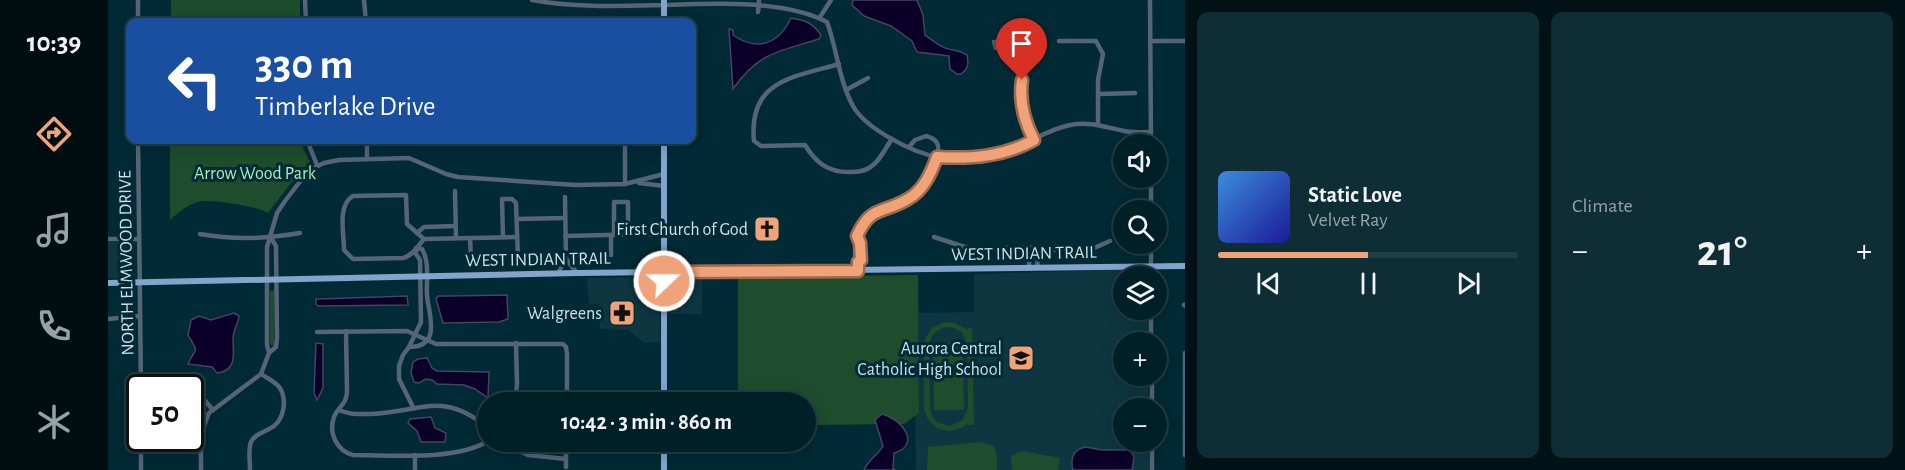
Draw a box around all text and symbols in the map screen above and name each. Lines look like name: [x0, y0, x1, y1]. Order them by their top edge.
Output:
pin: [996, 18, 1047, 80]
icon: arrive: [1005, 27, 1038, 60]
text: 10:39: [27, 29, 81, 56]
icon: left: [156, 42, 234, 120]
text: 330 m: [255, 44, 353, 86]
text: Timberlake Drive: [255, 93, 436, 120]
icon: directions: [33, 113, 75, 155]
map controls: [1113, 134, 1167, 452]
button: sound: [1113, 134, 1167, 188]
park label: Arrow Wood Park: [194, 165, 317, 183]
street label: NORTH ELMWOOD DRIVE: [116, 170, 138, 356]
text: Static Love: [1308, 184, 1402, 206]
text: Climate: [1572, 196, 1633, 216]
button: search: [1113, 200, 1167, 254]
icon: music: [33, 209, 75, 251]
text: Velvet Ray: [1308, 210, 1388, 230]
church icon: First Church of God: [752, 214, 782, 244]
place label: First Church of God: [616, 221, 748, 239]
text: 21°: [1697, 229, 1747, 274]
text: −: [1572, 235, 1588, 268]
text: +: [1856, 235, 1872, 268]
street label: WEST INDIAN TRAIL: [951, 244, 1097, 264]
position arrow: [632, 249, 696, 313]
street label: WEST INDIAN TRAIL: [465, 250, 611, 270]
button: layers: [1113, 266, 1167, 320]
icon: previous: [1252, 267, 1285, 300]
icon: pause: [1352, 267, 1385, 300]
icon: next: [1452, 267, 1485, 300]
pharmacy icon: Walgreens: [607, 298, 637, 328]
icon: phone: [33, 305, 75, 347]
place label: Walgreens: [527, 305, 602, 323]
button: +: [1113, 332, 1167, 386]
place label: Aurora Central Catholic High School: [857, 340, 1002, 379]
school or university icon: Aurora Central Catholic High School: [1006, 343, 1036, 373]
speed limit sign: 50: [126, 374, 204, 452]
button: −: [1113, 398, 1167, 452]
icon: climate: [33, 401, 75, 443]
text: 10:42 · 3 min · 860 m: [561, 411, 732, 433]

